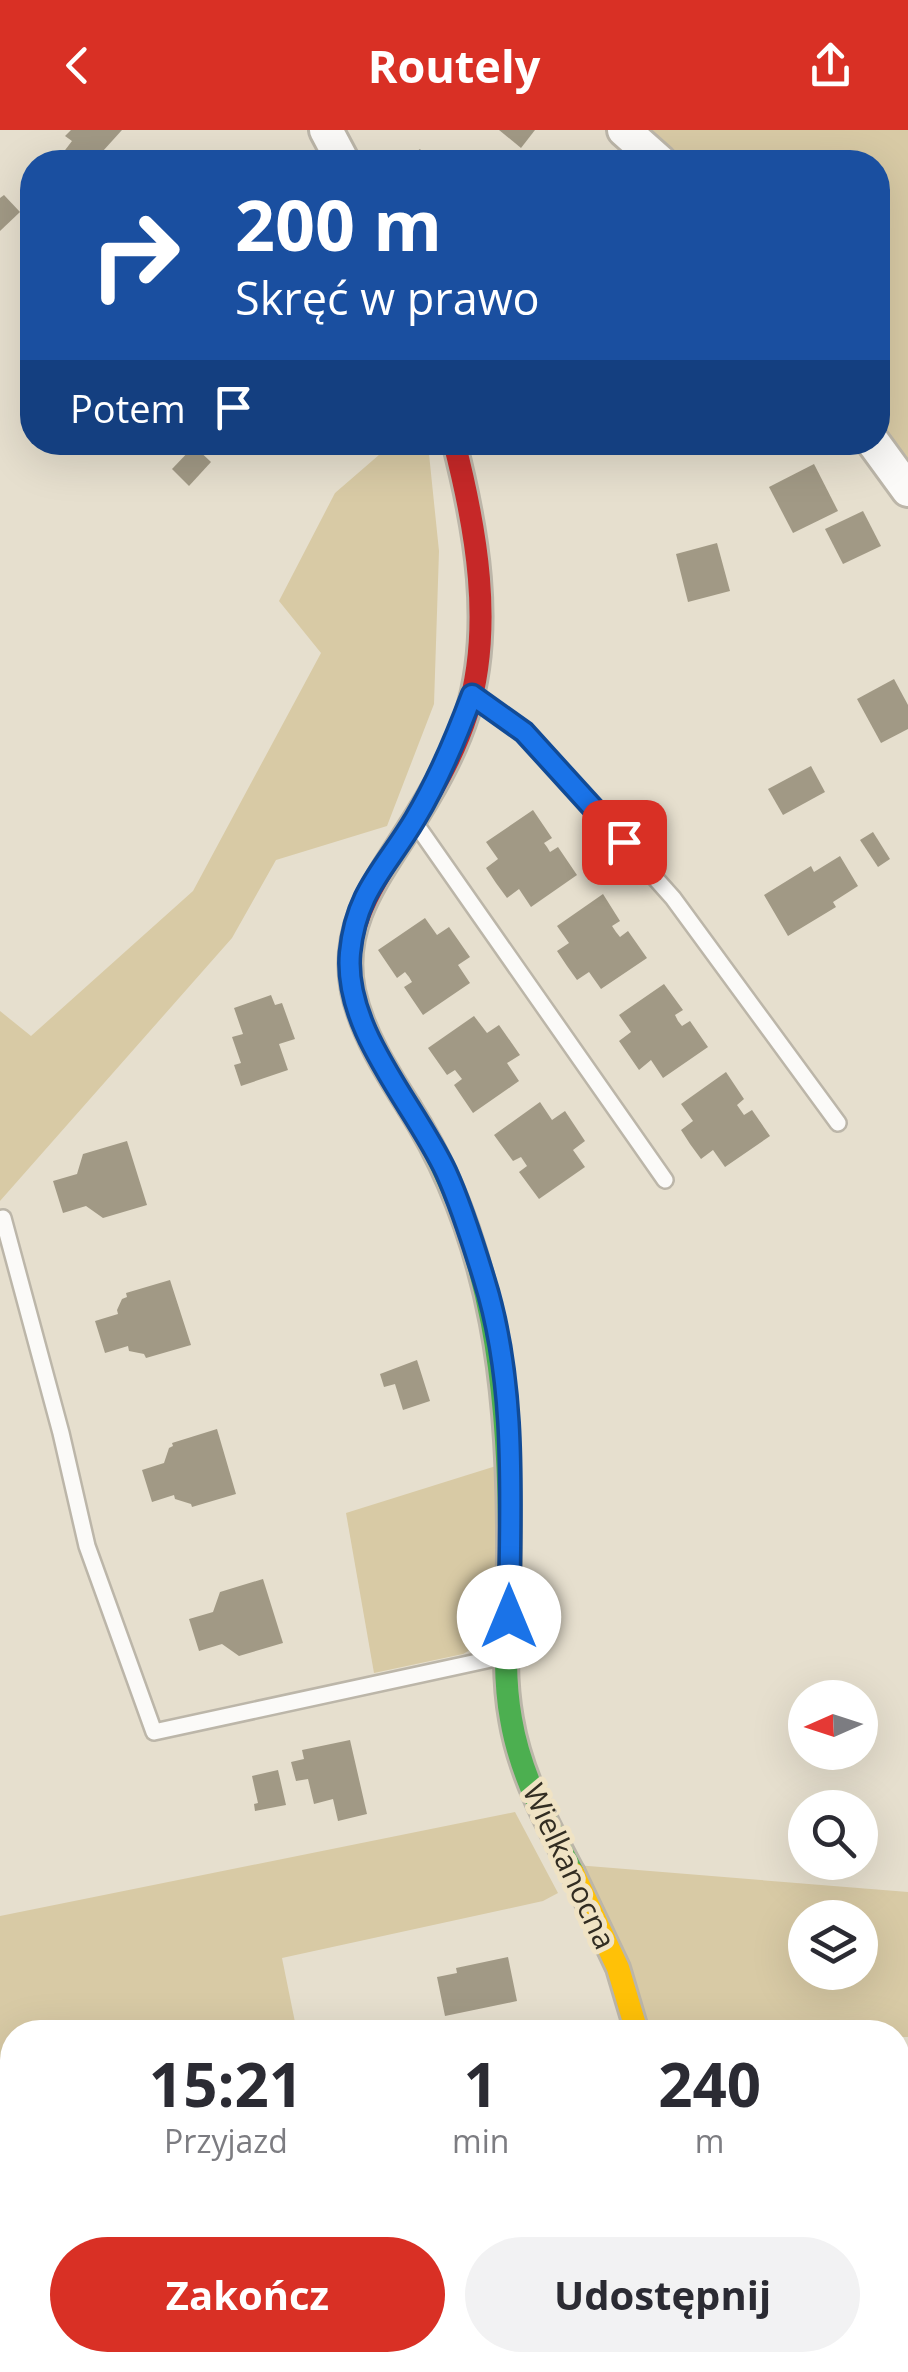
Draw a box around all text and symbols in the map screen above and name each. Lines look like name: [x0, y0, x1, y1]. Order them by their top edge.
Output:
text: Routely: [368, 35, 540, 96]
icon: back: [50, 38, 105, 93]
icon: share: [803, 38, 858, 93]
text: 200 m: [235, 176, 442, 272]
icon: right: [70, 190, 200, 320]
text: Skręć w prawo: [235, 267, 540, 328]
icon: arrive: [206, 380, 261, 435]
text: Potem: [70, 382, 186, 434]
pin: [582, 800, 667, 885]
icon: arrive: [597, 815, 652, 870]
position arrow: [457, 1565, 561, 1669]
north arrow: [788, 1680, 878, 1770]
map controls: [788, 1680, 878, 1990]
street label: Wielkanocna: [514, 1777, 626, 1955]
button: search: [788, 1790, 878, 1880]
button: layers: [788, 1900, 878, 1990]
text: 15:21: [149, 2043, 303, 2125]
text: 1: [464, 2043, 498, 2125]
text: 240: [658, 2043, 761, 2125]
text: Przyjazd: [164, 2119, 288, 2162]
text: min: [452, 2119, 509, 2162]
text: m: [695, 2119, 724, 2162]
button: Zakończ: [50, 2237, 445, 2352]
button: Udostępnij: [465, 2237, 860, 2352]

